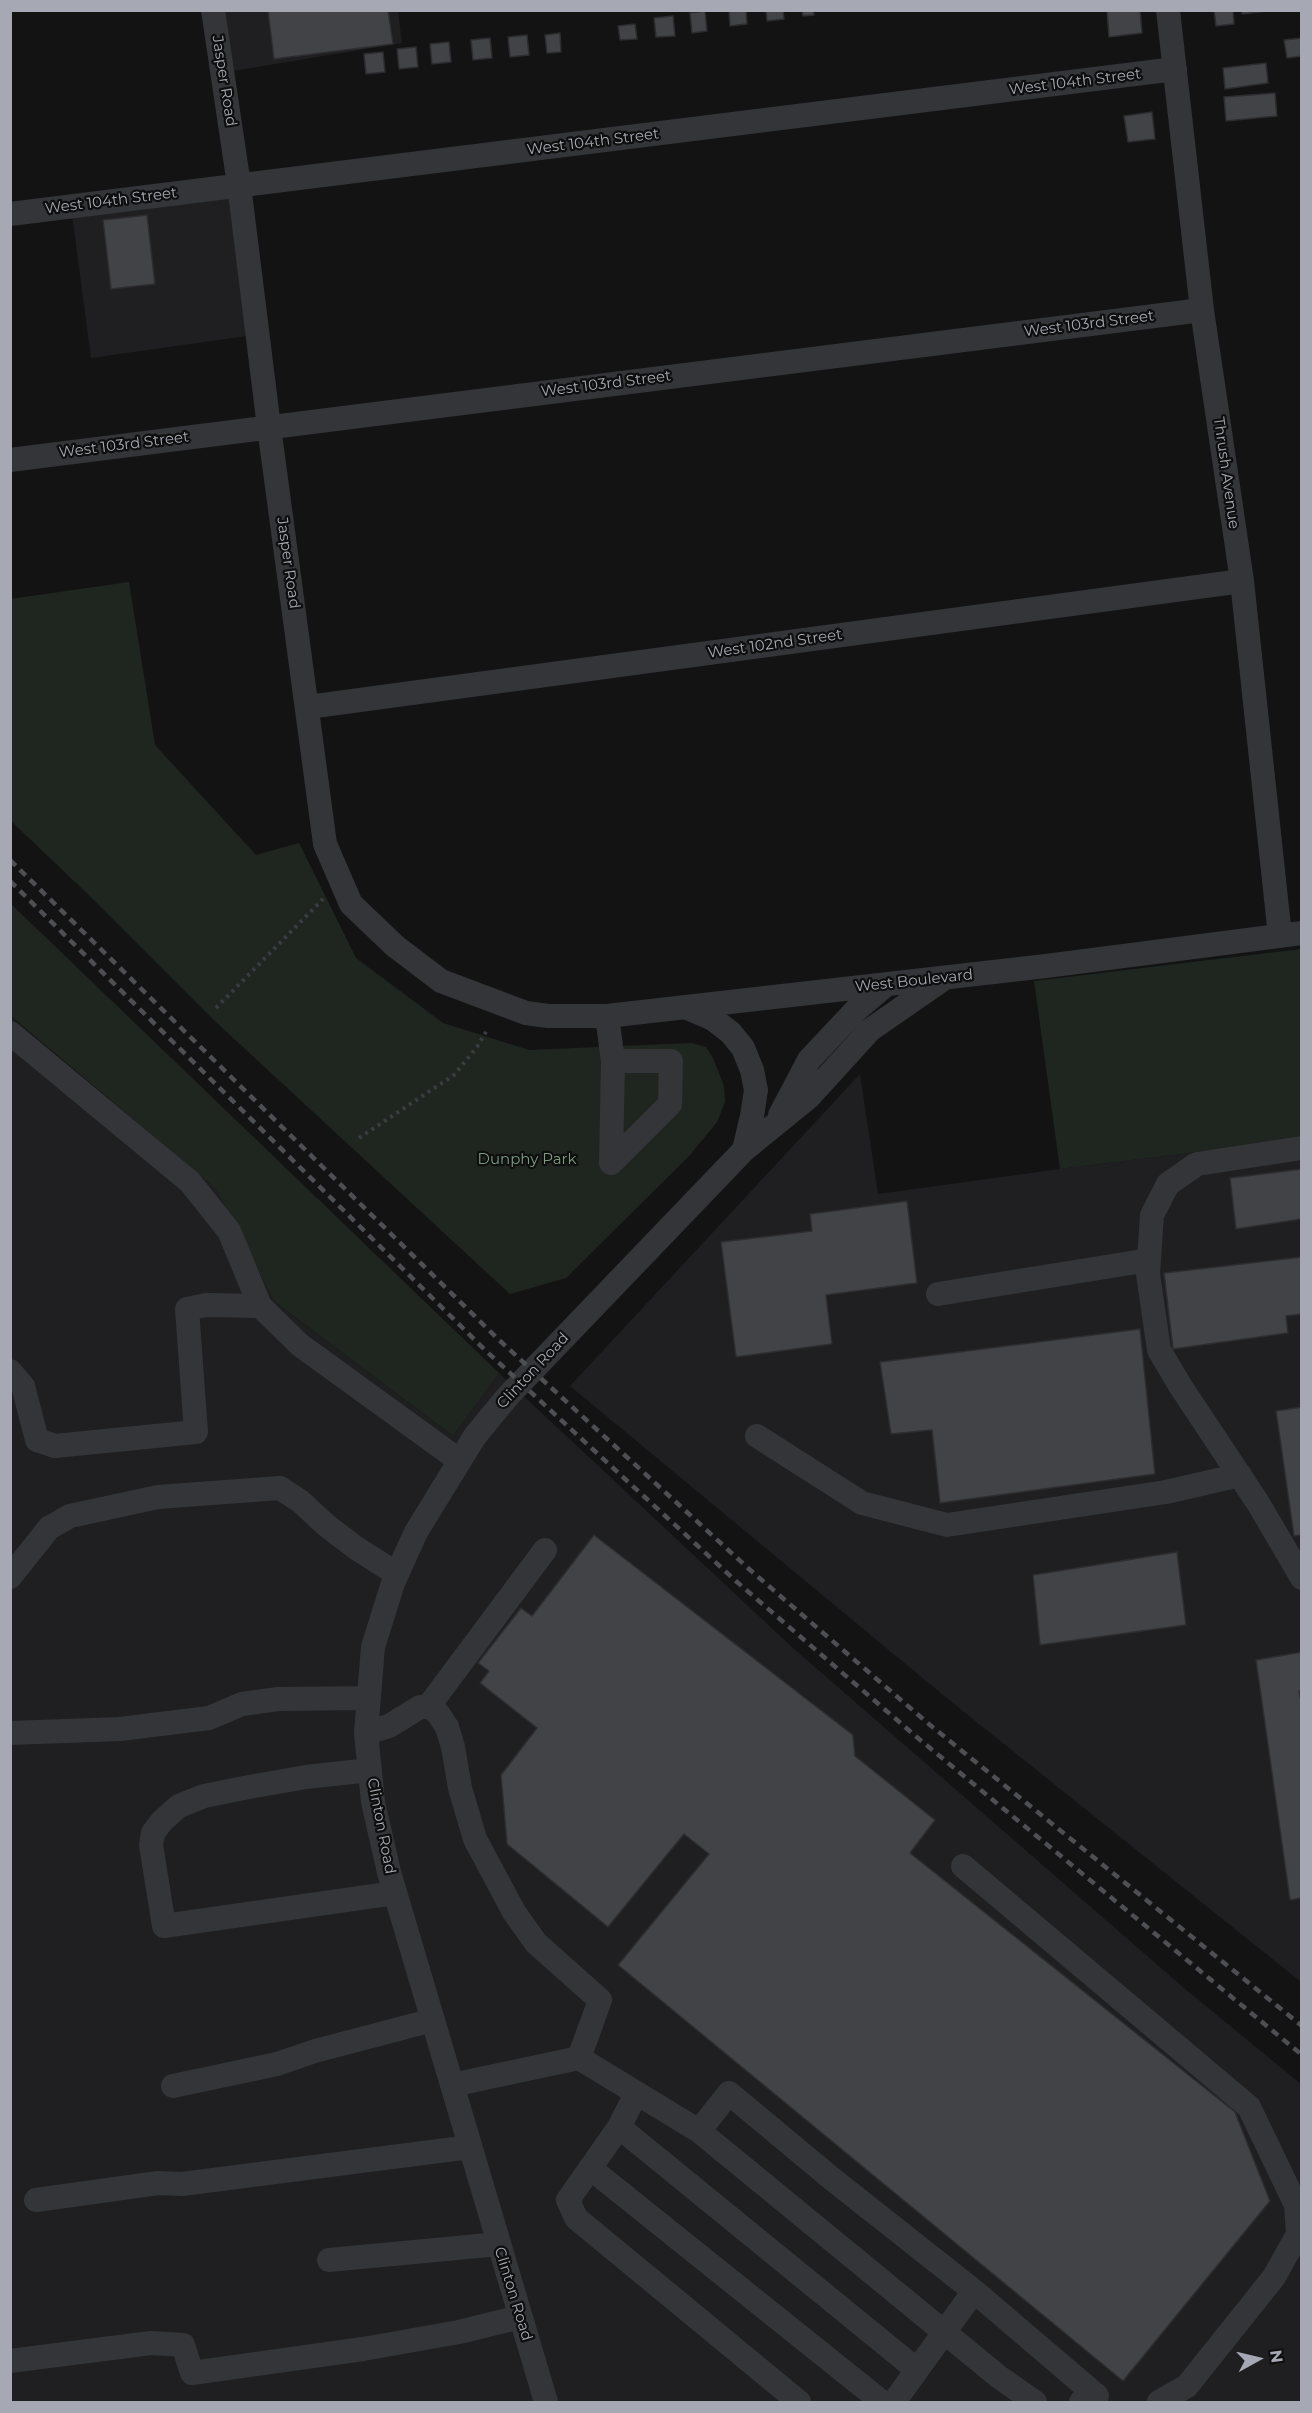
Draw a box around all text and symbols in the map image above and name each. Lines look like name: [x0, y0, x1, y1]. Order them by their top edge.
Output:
street label: Jasper Road: [208, 34, 240, 128]
street label: West 104th Street: [1008, 65, 1142, 99]
street label: West 104th Street: [526, 125, 660, 159]
street label: West 104th Street: [44, 184, 178, 218]
street label: West 103rd Street: [1023, 307, 1155, 341]
street label: West 103rd Street: [540, 367, 672, 401]
street label: Thrush Avenue: [1209, 416, 1243, 530]
street label: West 103rd Street: [58, 428, 190, 462]
street label: Jasper Road: [273, 516, 303, 610]
street label: West 102nd Street: [707, 626, 843, 662]
street label: West Boulevard: [854, 966, 974, 996]
park label: Dunphy Park: [478, 1151, 576, 1169]
street label: Clinton Road: [493, 1329, 573, 1413]
street label: Clinton Road: [363, 1777, 399, 1875]
street label: Clinton Road: [490, 2245, 536, 2343]
north arrow: [1228, 2329, 1288, 2389]
text: N: [1266, 2349, 1287, 2364]

